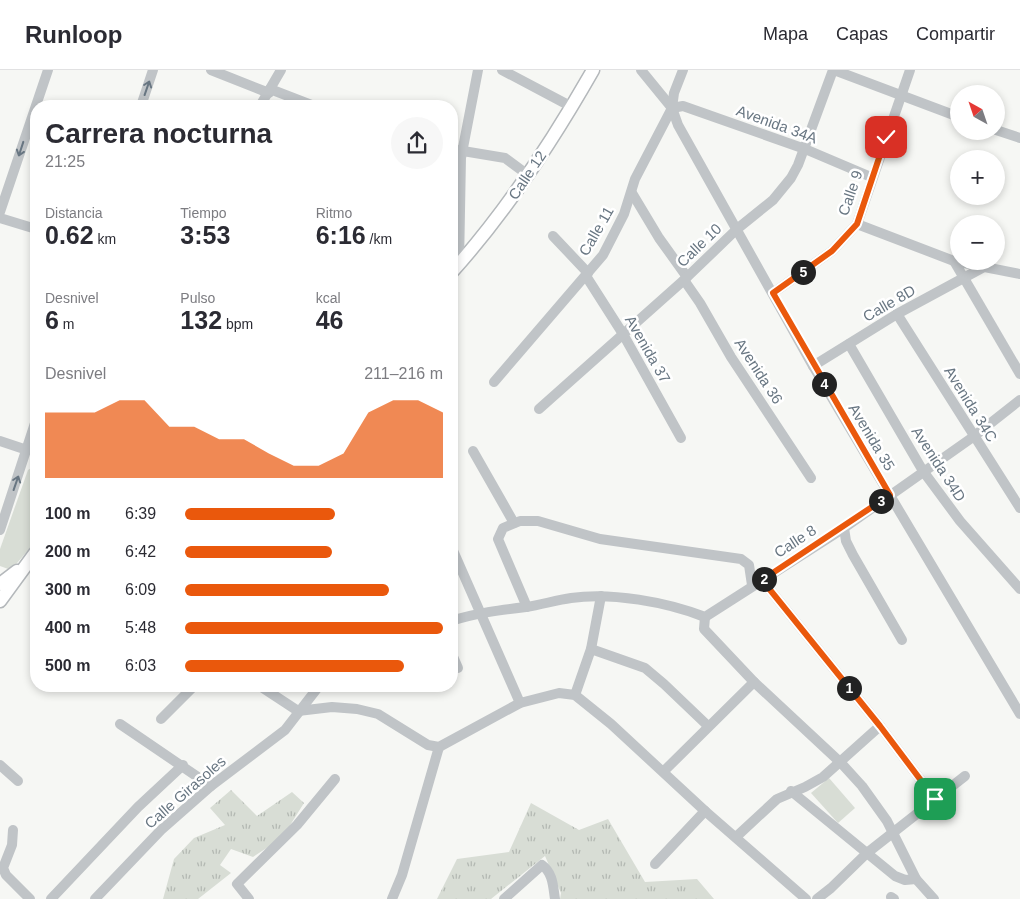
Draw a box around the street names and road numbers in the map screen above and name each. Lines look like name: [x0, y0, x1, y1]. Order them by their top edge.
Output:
street label: Avenida 34A: [734, 102, 820, 146]
street label: Calle 12: [505, 147, 549, 203]
street label: Calle 9: [834, 168, 866, 218]
street label: Calle 11: [575, 203, 617, 259]
street label: Calle 10: [673, 220, 725, 270]
street label: Calle 8D: [860, 281, 918, 325]
street label: Avenida 37: [622, 312, 674, 386]
street label: Avenida 36: [732, 335, 786, 407]
street label: Avenida 34C: [941, 363, 1001, 445]
street label: Avenida 35: [845, 401, 899, 473]
street label: Avenida 34D: [909, 423, 970, 505]
street label: Calle 8: [771, 521, 819, 561]
street label: Calle Girasoles: [141, 752, 229, 832]

